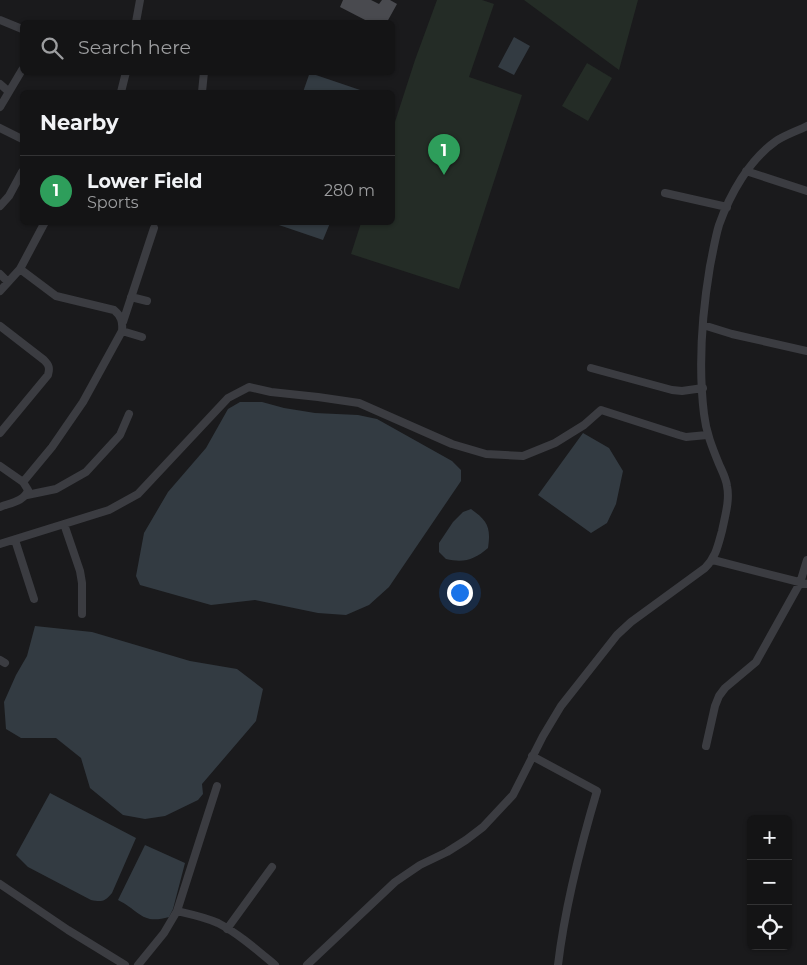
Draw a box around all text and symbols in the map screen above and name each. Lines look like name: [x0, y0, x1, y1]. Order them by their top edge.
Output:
search box: [20, 20, 395, 75]
icon: search: [38, 34, 66, 62]
text: Search here: [78, 36, 191, 59]
text: Nearby: [40, 110, 119, 135]
pin: 1: [428, 134, 460, 175]
text: Lower Field: [87, 170, 202, 193]
text: 1: [53, 181, 59, 200]
text: 280 m: [324, 181, 375, 200]
text: Sports: [87, 193, 139, 212]
your location: [447, 580, 473, 606]
map controls: [747, 815, 792, 950]
button: +: [747, 815, 792, 860]
button: −: [747, 860, 792, 905]
button: locate: [747, 905, 792, 950]

